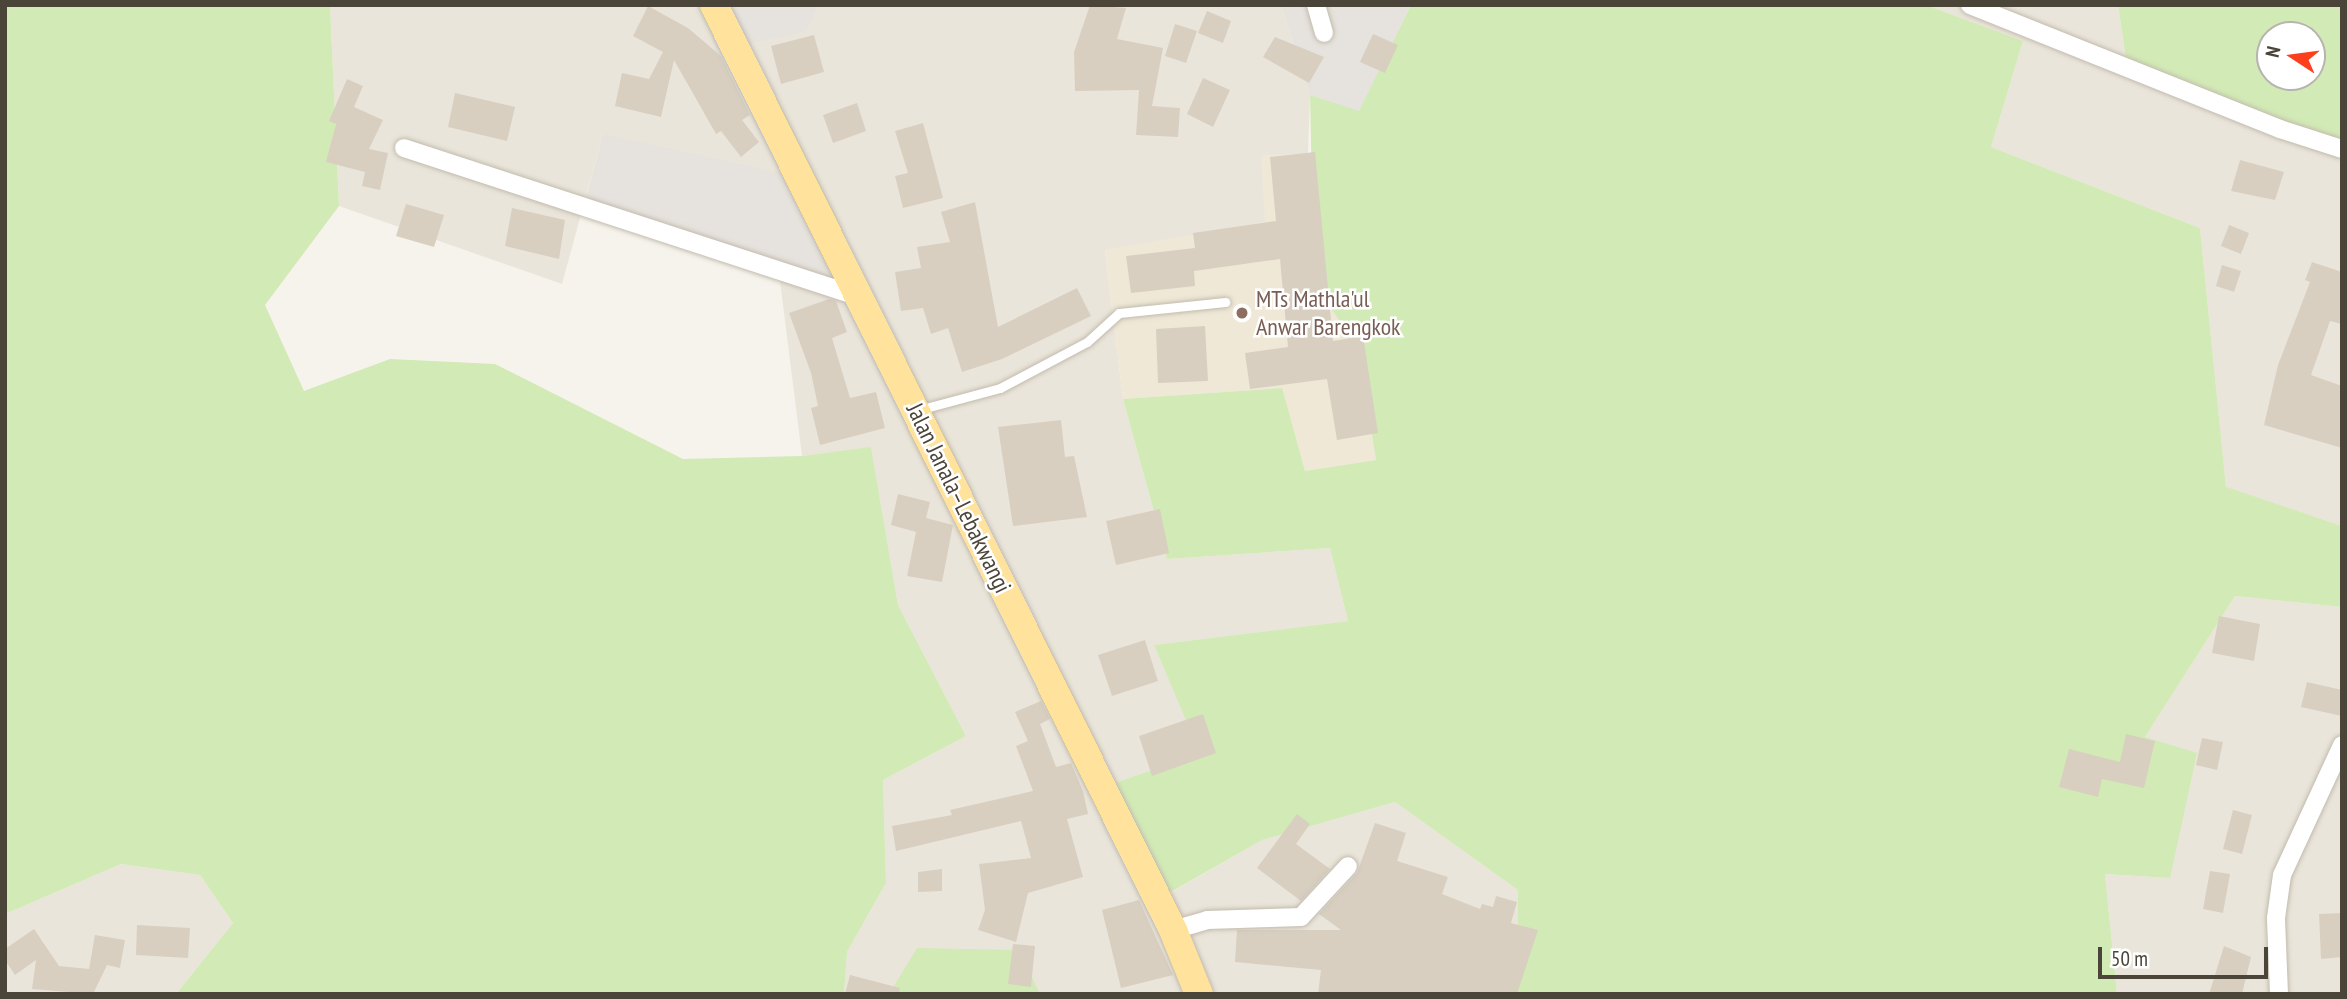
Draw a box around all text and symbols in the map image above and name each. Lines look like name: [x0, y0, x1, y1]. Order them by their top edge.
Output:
north arrow: [2256, 21, 2326, 91]
text: N: [2260, 44, 2285, 59]
place label: MTs Mathla'ul Anwar Barengkok: [1256, 285, 1400, 341]
marker: MTs Mathla'ul Anwar Barengkok: [1234, 305, 1250, 321]
street label: Jalan Janala–Lebakwangi: [901, 398, 1017, 598]
scale bar: [2102, 932, 2272, 976]
text: 50 m: [2111, 945, 2148, 972]

